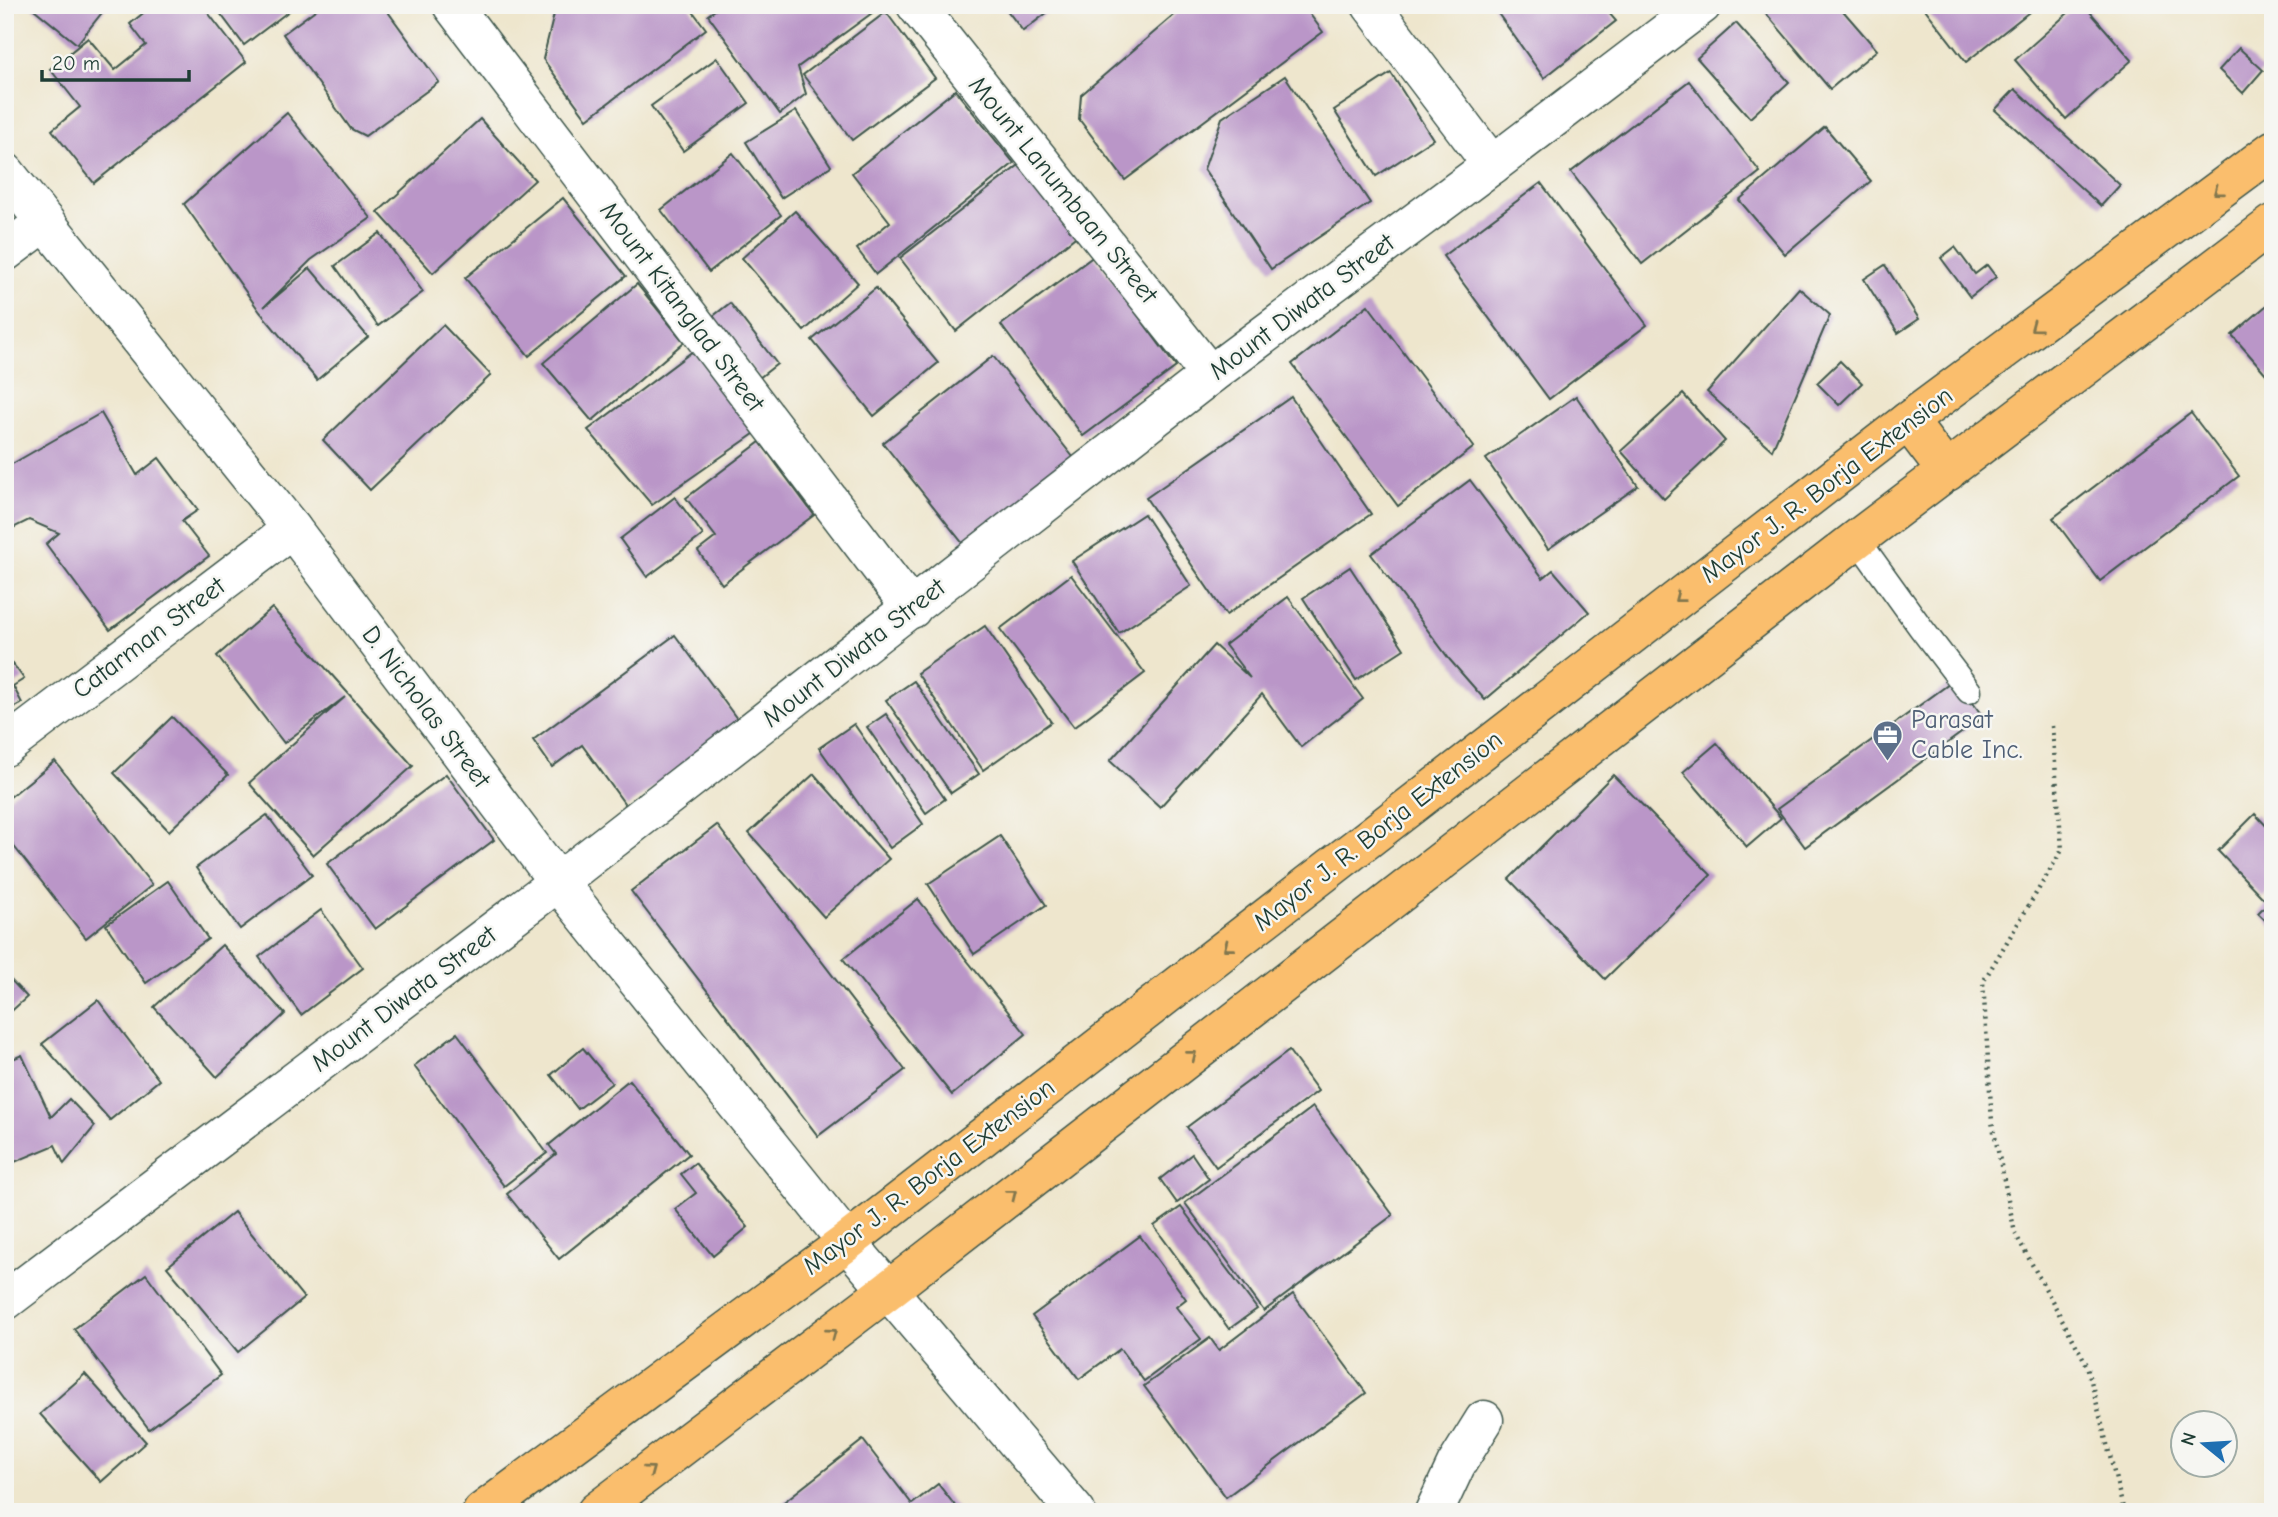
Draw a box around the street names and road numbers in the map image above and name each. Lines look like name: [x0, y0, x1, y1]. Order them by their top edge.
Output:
street label: Mount Lanumbaan Street: [962, 70, 1165, 311]
street label: Mount Kitanglad Street: [593, 196, 772, 419]
street label: Mount Diwata Street: [1204, 227, 1402, 386]
street label: Mayor J. R. Borja Extension: [1695, 381, 1959, 589]
street label: Catarman Street: [67, 570, 232, 705]
street label: Mount Diwata Street: [757, 571, 953, 734]
street label: D. Nicholas Street: [355, 620, 498, 795]
street label: Mayor J. R. Borja Extension: [1248, 725, 1508, 937]
street label: Mount Diwata Street: [306, 919, 504, 1078]
street label: Mayor J. R. Borja Extension: [797, 1073, 1061, 1281]

